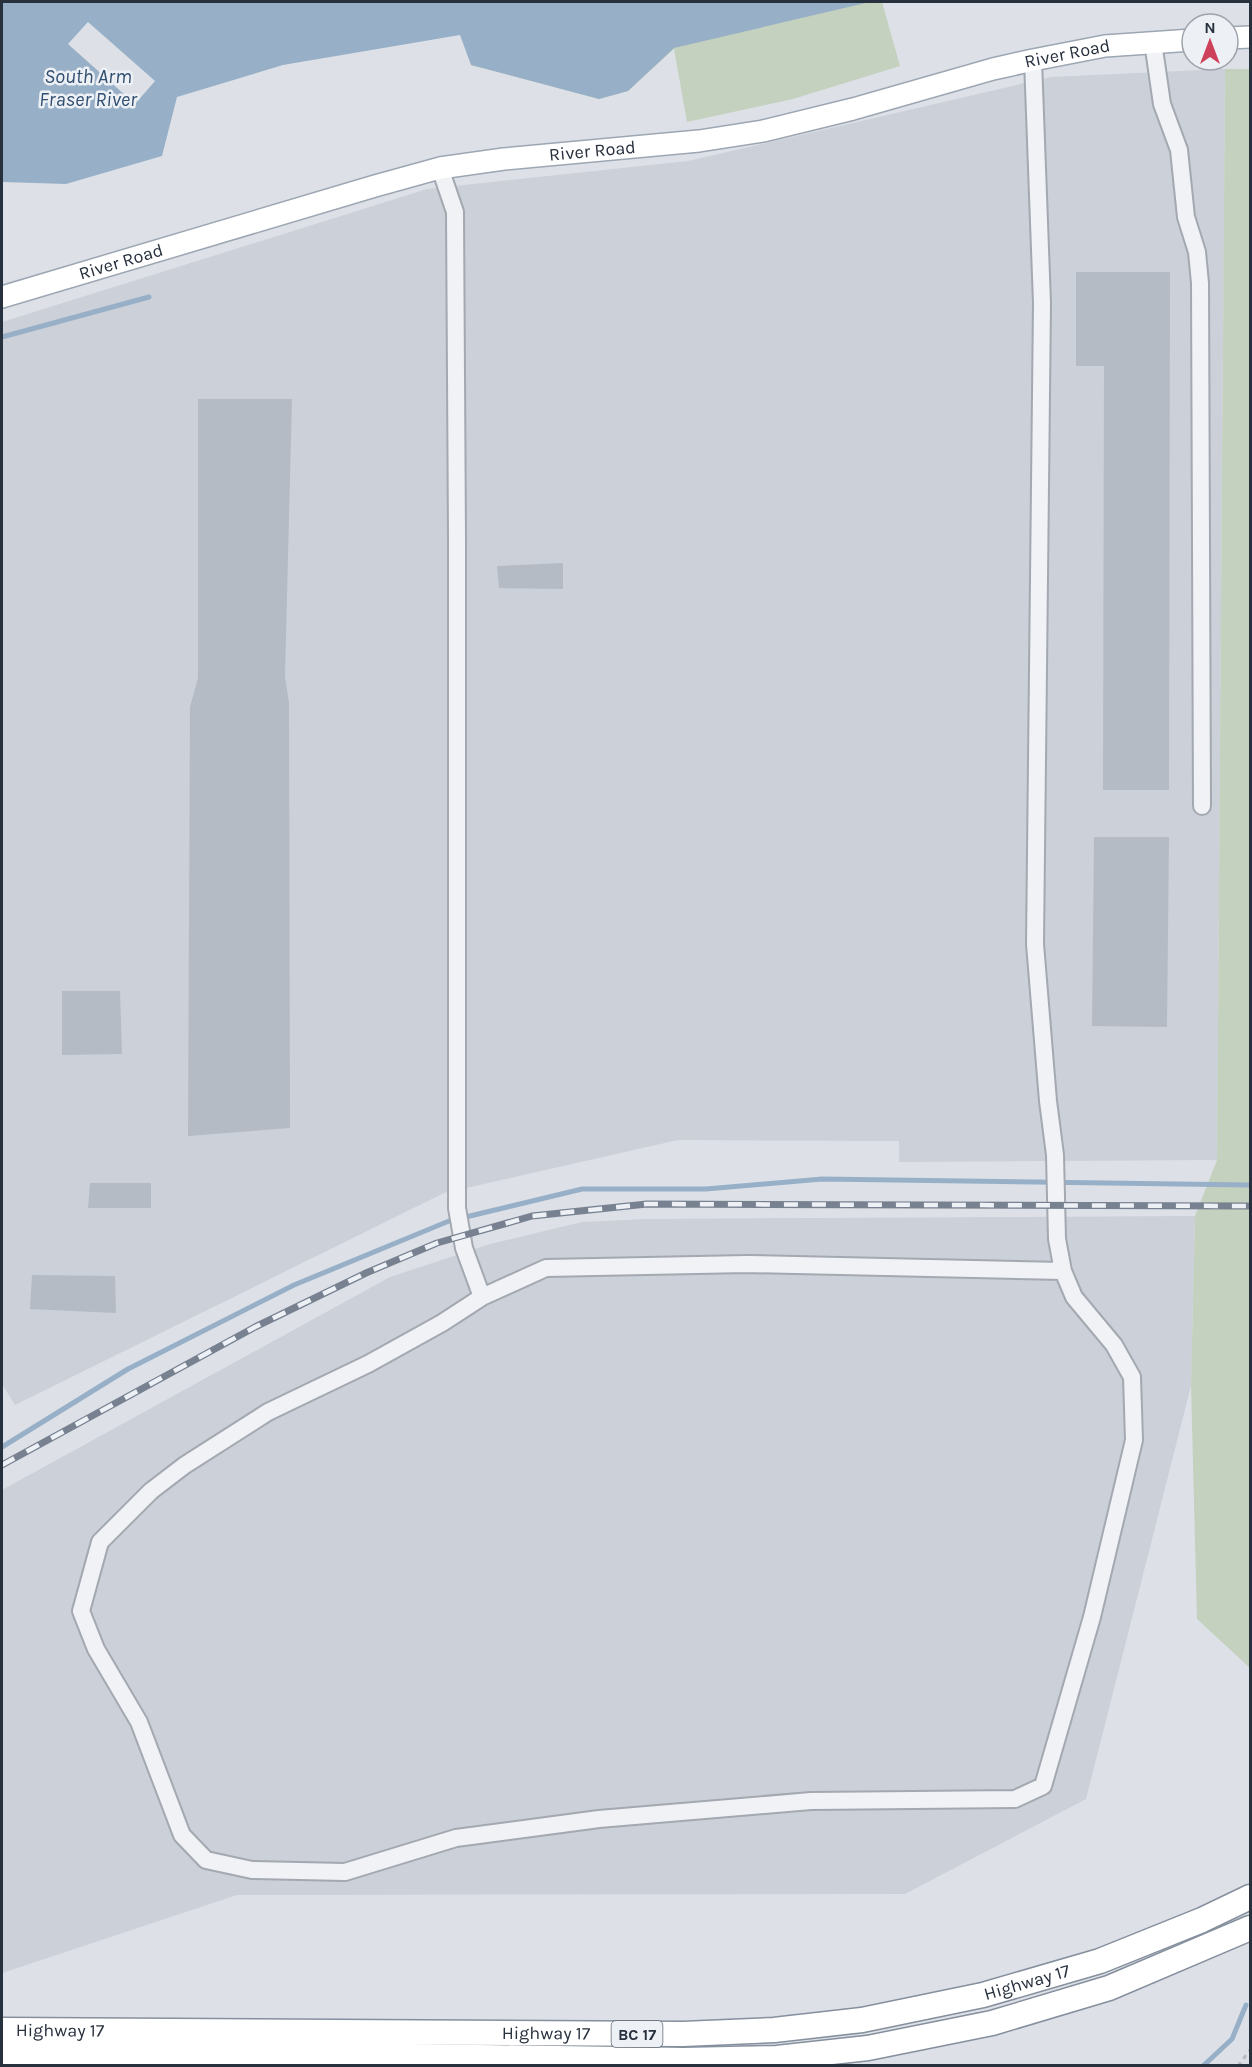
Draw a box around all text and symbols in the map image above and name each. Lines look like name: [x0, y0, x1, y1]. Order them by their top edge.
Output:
north arrow: [1180, 12, 1240, 72]
text: N: [1204, 18, 1216, 37]
street label: River Road: [1022, 34, 1112, 73]
water label: South Arm Fraser River: [39, 65, 138, 111]
street label: River Road: [548, 136, 637, 166]
street label: River Road: [76, 239, 166, 285]
street label: Highway 17: [981, 1959, 1073, 2005]
street label: Highway 17: [16, 2019, 105, 2042]
road number: BC 17: [612, 2021, 662, 2047]
street label: Highway 17: [502, 2022, 591, 2044]

